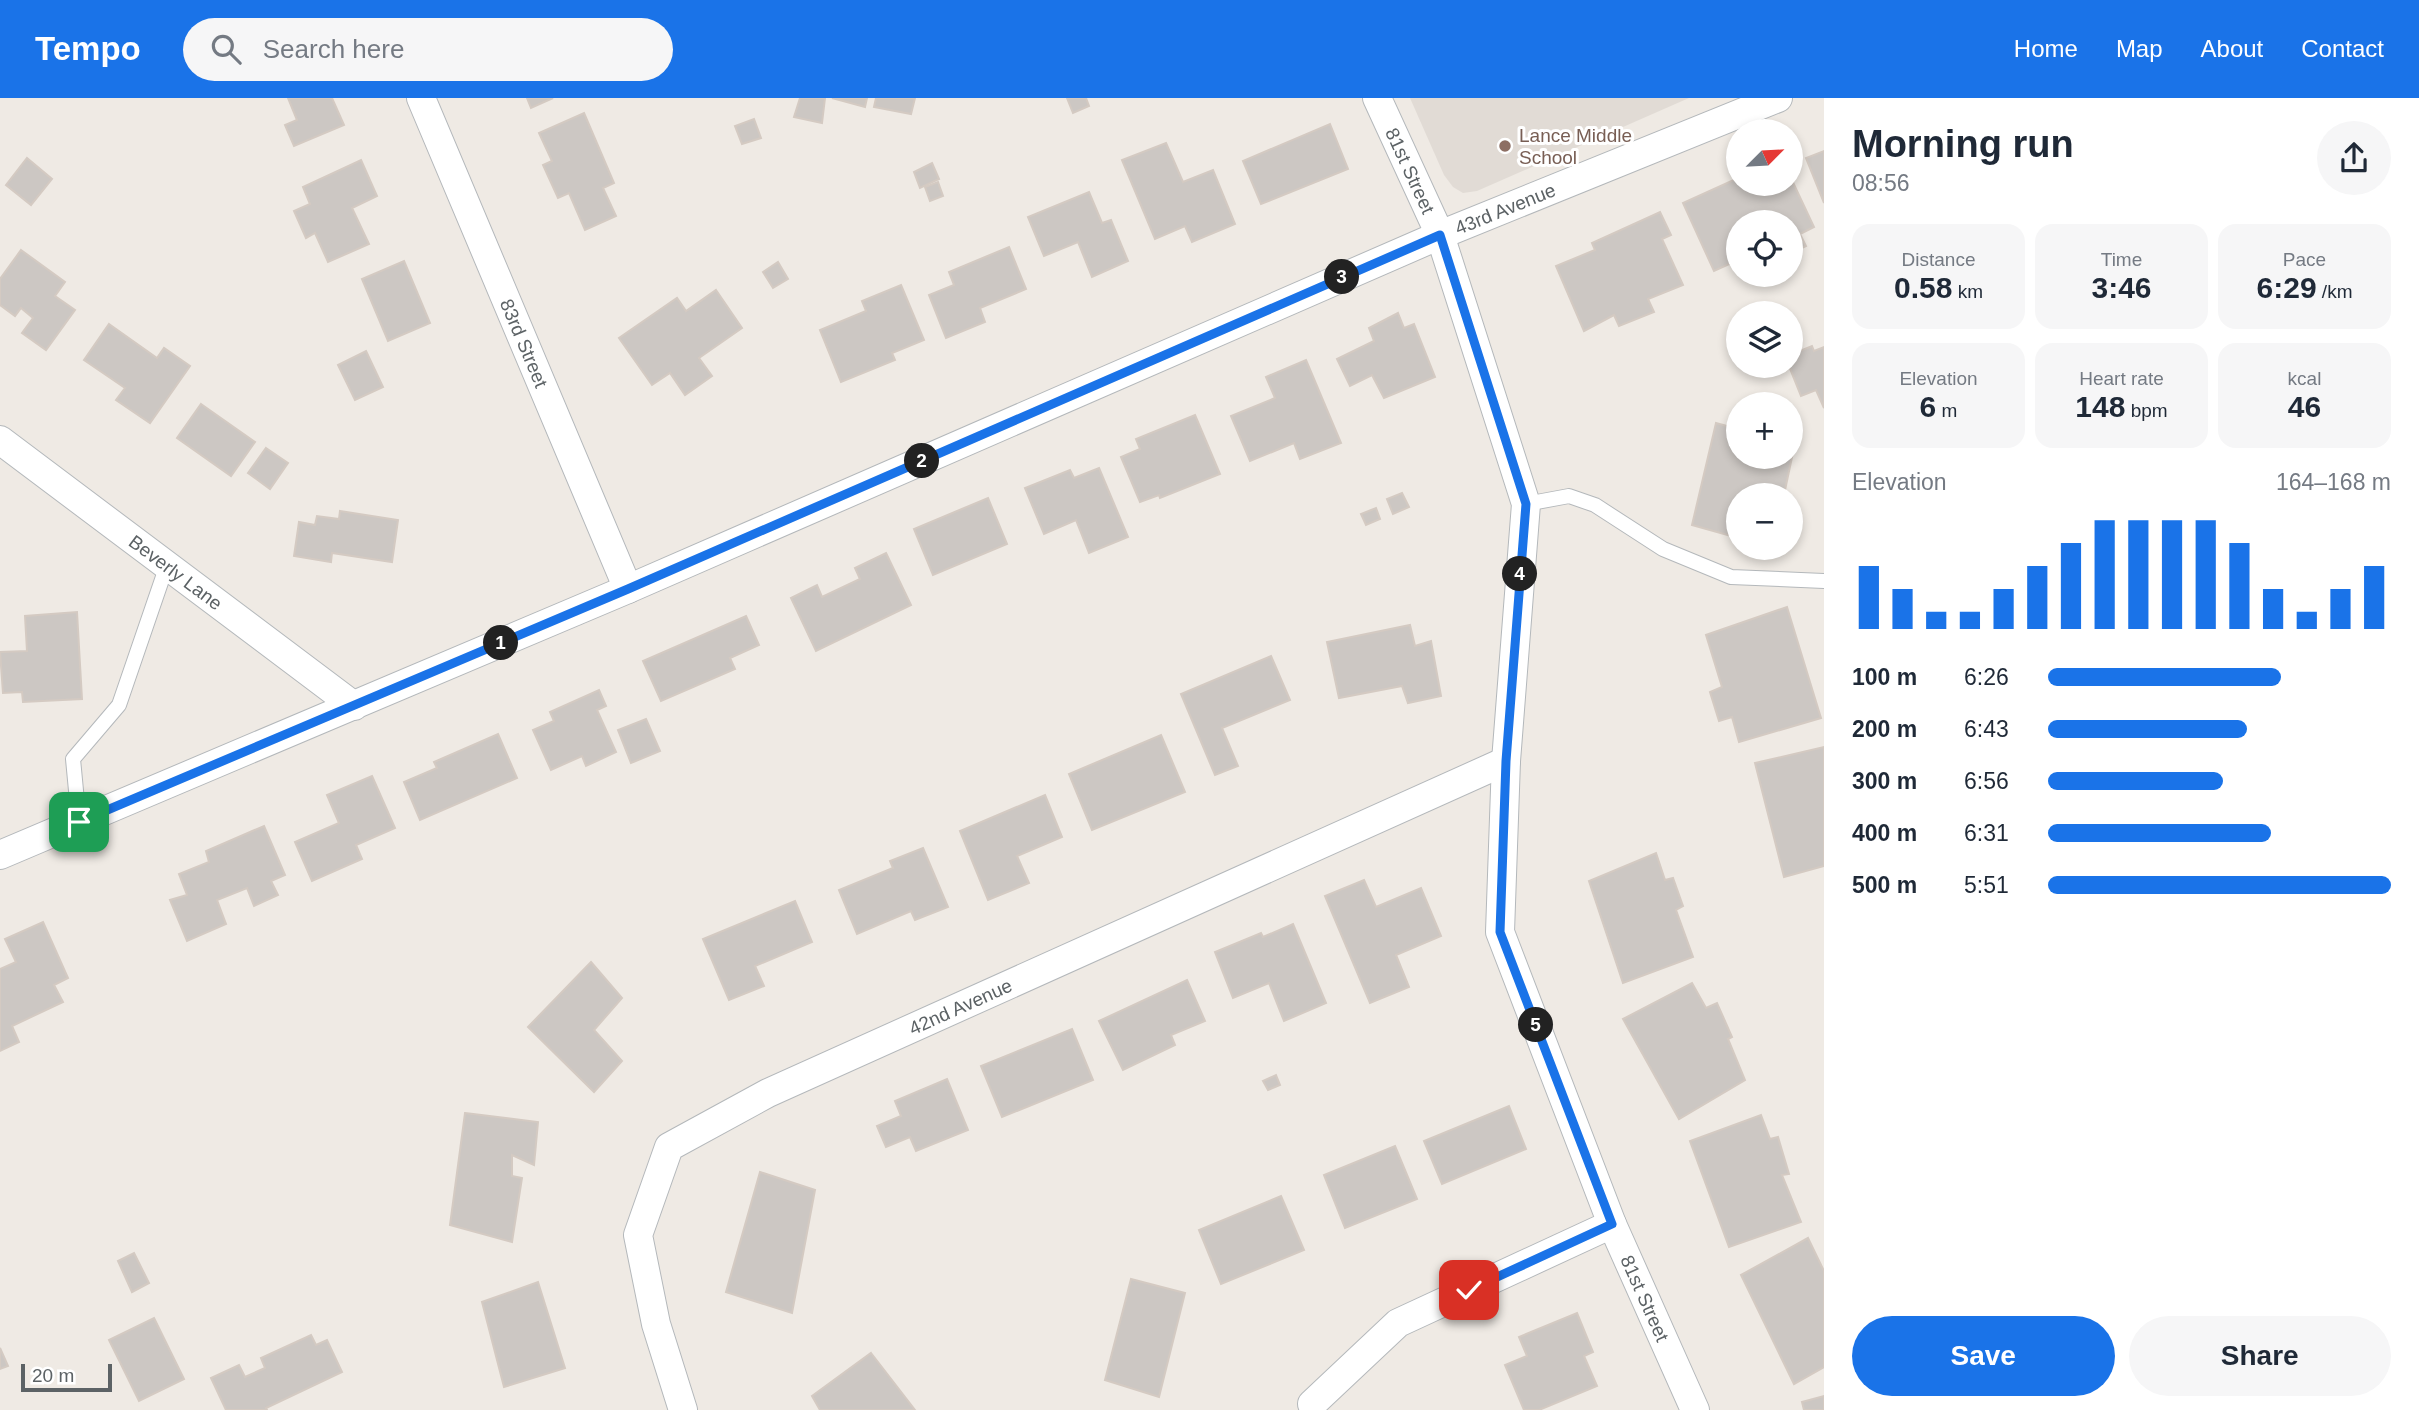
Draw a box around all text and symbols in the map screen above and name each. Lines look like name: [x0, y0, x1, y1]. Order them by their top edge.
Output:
search box: [183, 18, 673, 81]
text: Tempo: [35, 30, 141, 67]
icon: search: [207, 30, 245, 68]
text: Search here: [263, 34, 404, 64]
text: Home: [2014, 35, 2078, 62]
text: Map: [2116, 35, 2163, 62]
text: About: [2201, 35, 2263, 62]
text: Contact: [2301, 35, 2384, 62]
north arrow: [1726, 119, 1802, 196]
map controls: [1726, 119, 1803, 560]
button: share: [2317, 121, 2391, 195]
text: Morning run: [1852, 123, 2074, 165]
street label: 81st Street: [1382, 125, 1439, 217]
place label: Lance Middle School: [1519, 125, 1632, 168]
marker: Lance Middle School: [1497, 138, 1513, 154]
text: 08:56: [1852, 170, 1910, 196]
street label: 43rd Avenue: [1452, 179, 1558, 238]
button: locate: [1726, 210, 1803, 287]
text: Distance: [1902, 249, 1975, 270]
text: Time: [2101, 249, 2142, 270]
text: Pace: [2283, 249, 2326, 270]
pin: 3: [1324, 260, 1360, 294]
text: 3: [1336, 266, 1347, 287]
text: 0.58: [1894, 271, 1952, 304]
text: 3:46: [2091, 271, 2152, 304]
text: 6:29: [2257, 271, 2317, 304]
text: km: [1952, 281, 1983, 302]
text: /km: [2317, 281, 2352, 302]
street label: 83rd Street: [496, 296, 553, 391]
button: layers: [1726, 301, 1803, 378]
text: Elevation: [1899, 368, 1978, 389]
text: Heart rate: [2079, 368, 2164, 389]
text: kcal: [2288, 368, 2321, 389]
text: 6: [1920, 390, 1936, 423]
text: 148: [2075, 390, 2125, 423]
text: 46: [2288, 390, 2321, 423]
button: +: [1726, 392, 1803, 469]
text: m: [1936, 400, 1957, 421]
text: bpm: [2125, 400, 2168, 421]
pin: 2: [904, 444, 940, 478]
text: 2: [916, 450, 927, 471]
text: Elevation: [1852, 469, 1947, 495]
text: 164–168 m: [2276, 469, 2391, 495]
button: −: [1726, 483, 1803, 560]
street label: Beverly Lane: [125, 530, 227, 614]
pin: 4: [1502, 556, 1538, 592]
text: 4: [1514, 563, 1525, 584]
pin: 1: [484, 626, 518, 660]
text: 1: [495, 632, 506, 653]
text: 100 m: [1852, 664, 1917, 690]
text: 6:26: [1964, 664, 2009, 690]
text: 200 m: [1852, 716, 1917, 742]
text: 6:43: [1964, 716, 2009, 742]
text: 300 m: [1852, 768, 1917, 794]
text: 6:56: [1964, 768, 2009, 794]
pin: [49, 792, 109, 852]
icon: arrive: [60, 803, 98, 841]
text: 400 m: [1852, 820, 1917, 846]
text: 6:31: [1964, 820, 2009, 846]
text: 500 m: [1852, 872, 1917, 898]
text: 5:51: [1964, 872, 2009, 898]
street label: 42nd Avenue: [906, 974, 1015, 1039]
pin: 5: [1518, 1007, 1554, 1042]
text: 5: [1530, 1014, 1541, 1035]
street label: 81st Street: [1617, 1252, 1674, 1345]
pin: [1439, 1260, 1499, 1320]
icon: check: [1450, 1271, 1488, 1309]
button: Save: [1852, 1316, 2115, 1396]
button: Share: [2129, 1316, 2391, 1396]
scale bar: [21, 1361, 112, 1393]
text: 20 m: [32, 1365, 74, 1386]

